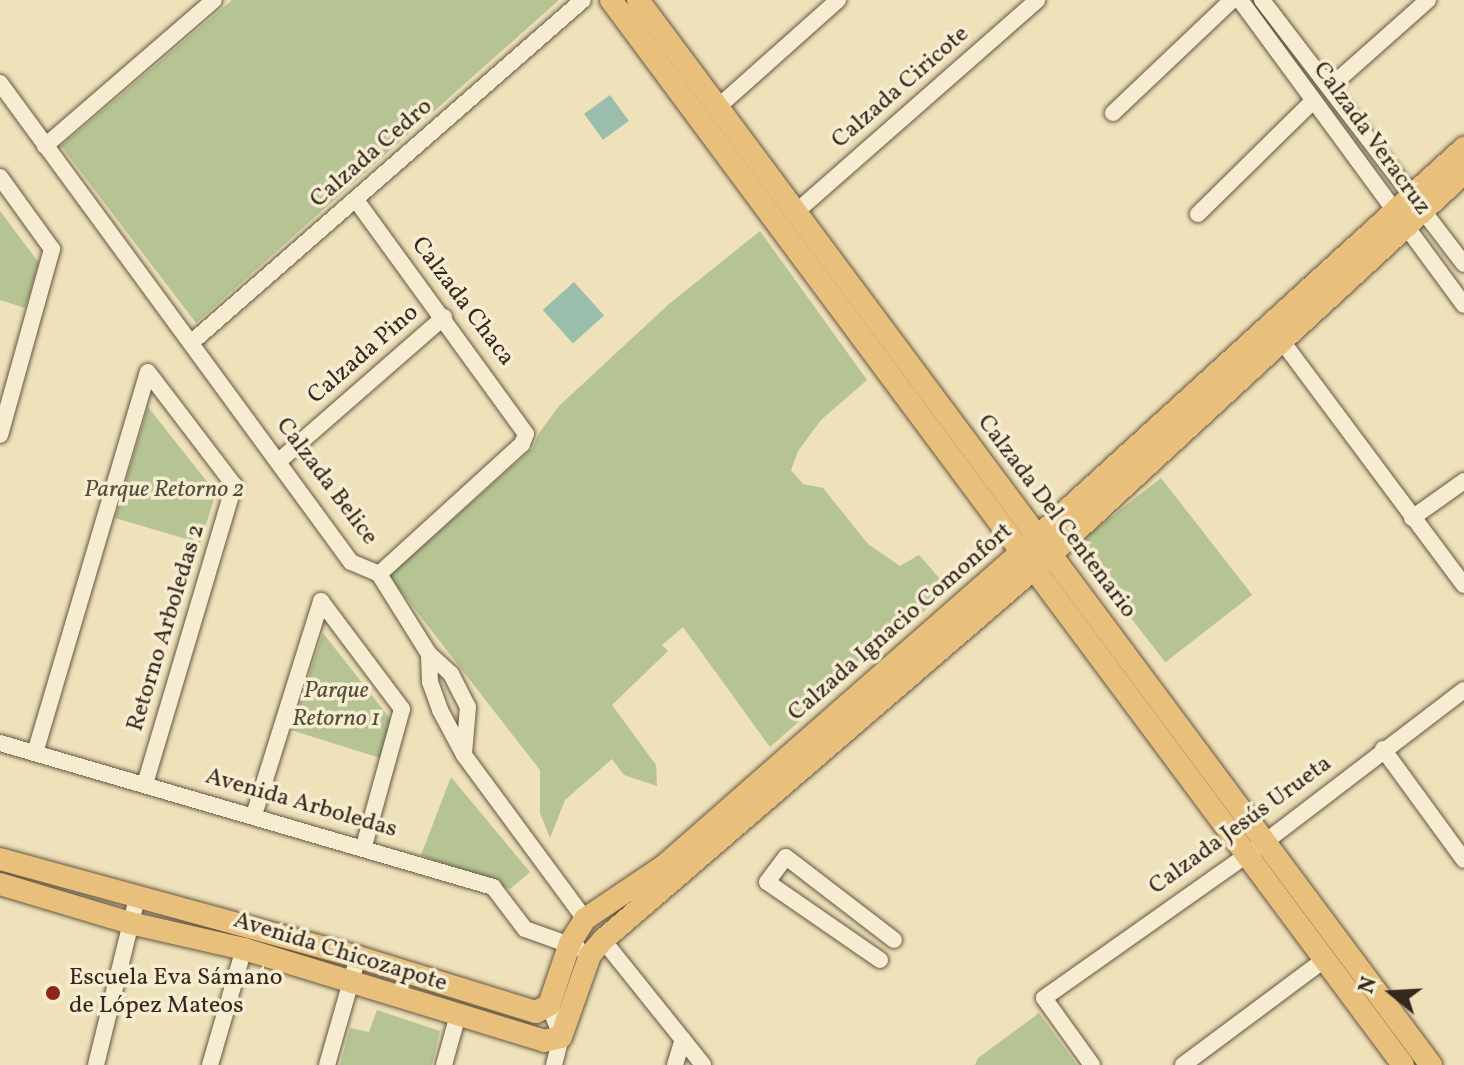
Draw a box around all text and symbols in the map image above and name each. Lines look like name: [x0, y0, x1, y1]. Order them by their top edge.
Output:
street label: Calzada Ciricote: [827, 21, 975, 155]
street label: Calzada Veracruz: [1306, 57, 1436, 221]
street label: Calzada Cedro: [305, 93, 439, 215]
street label: Calzada Chaca: [404, 232, 520, 372]
street label: Calzada Pino: [303, 299, 425, 411]
street label: Calzada Del Centenario: [970, 410, 1142, 624]
street label: Calzada Belice: [269, 413, 383, 551]
park label: Parque Retorno 2: [84, 477, 244, 505]
street label: Calzada Ignacio Comonfort: [783, 518, 1019, 728]
street label: Retorno Arboledas 2: [122, 521, 212, 735]
park label: Parque Retorno 1: [292, 678, 380, 734]
street label: Calzada Jesús Urueta: [1144, 750, 1338, 902]
street label: Avenida Arboledas: [202, 763, 400, 845]
street label: Avenida Chicozapote: [230, 907, 450, 999]
north arrow: [1352, 953, 1432, 1033]
place label: Escuela Eva Sámano de López Mateos: [69, 965, 283, 1021]
text: N: [1351, 973, 1386, 998]
marker: Escuela Eva Sámano de López Mateos: [44, 984, 62, 1002]

